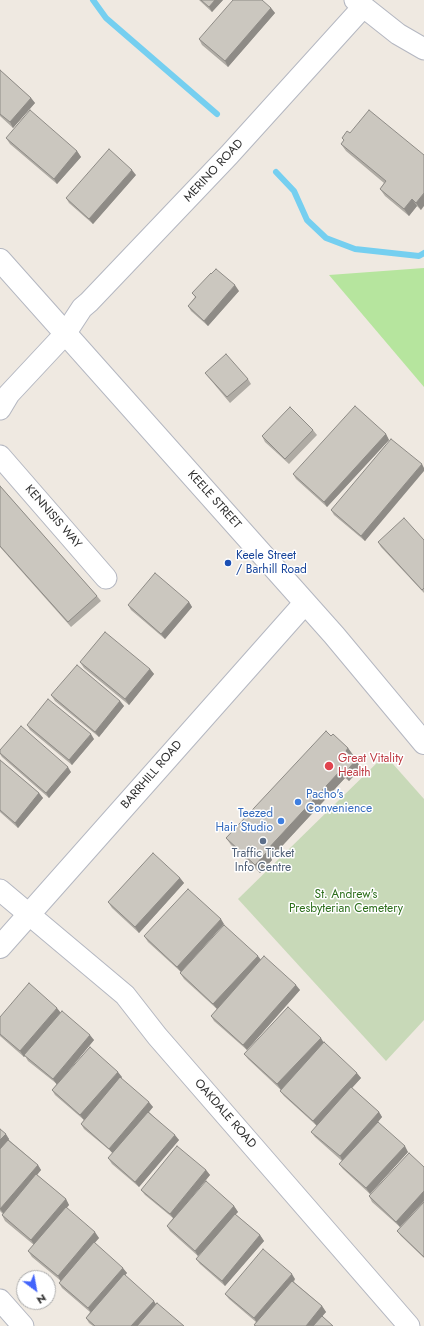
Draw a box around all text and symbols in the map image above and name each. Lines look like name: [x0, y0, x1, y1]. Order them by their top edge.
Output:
street label: MERINO ROAD: [181, 137, 247, 205]
street label: KEELE STREET: [184, 468, 244, 532]
street label: KENNISIS WAY: [22, 482, 84, 552]
place label: Keele Street / Barhill Road: [236, 549, 307, 577]
marker: Keele Street / Barhill Road: [223, 558, 233, 568]
street label: BARRHILL ROAD: [118, 738, 186, 812]
place label: Great Vitality Health: [338, 752, 403, 780]
marker: Great Vitality Health: [323, 760, 335, 772]
place label: Pacho's Convenience: [306, 788, 372, 816]
marker: Pacho's Convenience: [293, 797, 303, 807]
place label: Teezed Hair Studio: [216, 807, 273, 835]
marker: Teezed Hair Studio: [276, 816, 286, 826]
marker: Traffic Ticket Info Centre: [258, 836, 268, 846]
place label: Traffic Ticket Info Centre: [232, 847, 294, 875]
park label: St. Andrew's Presbyterian Cemetery: [289, 888, 403, 916]
street label: OAKDALE ROAD: [191, 1076, 259, 1152]
north arrow: [16, 1270, 56, 1310]
text: N: [34, 1290, 50, 1308]

